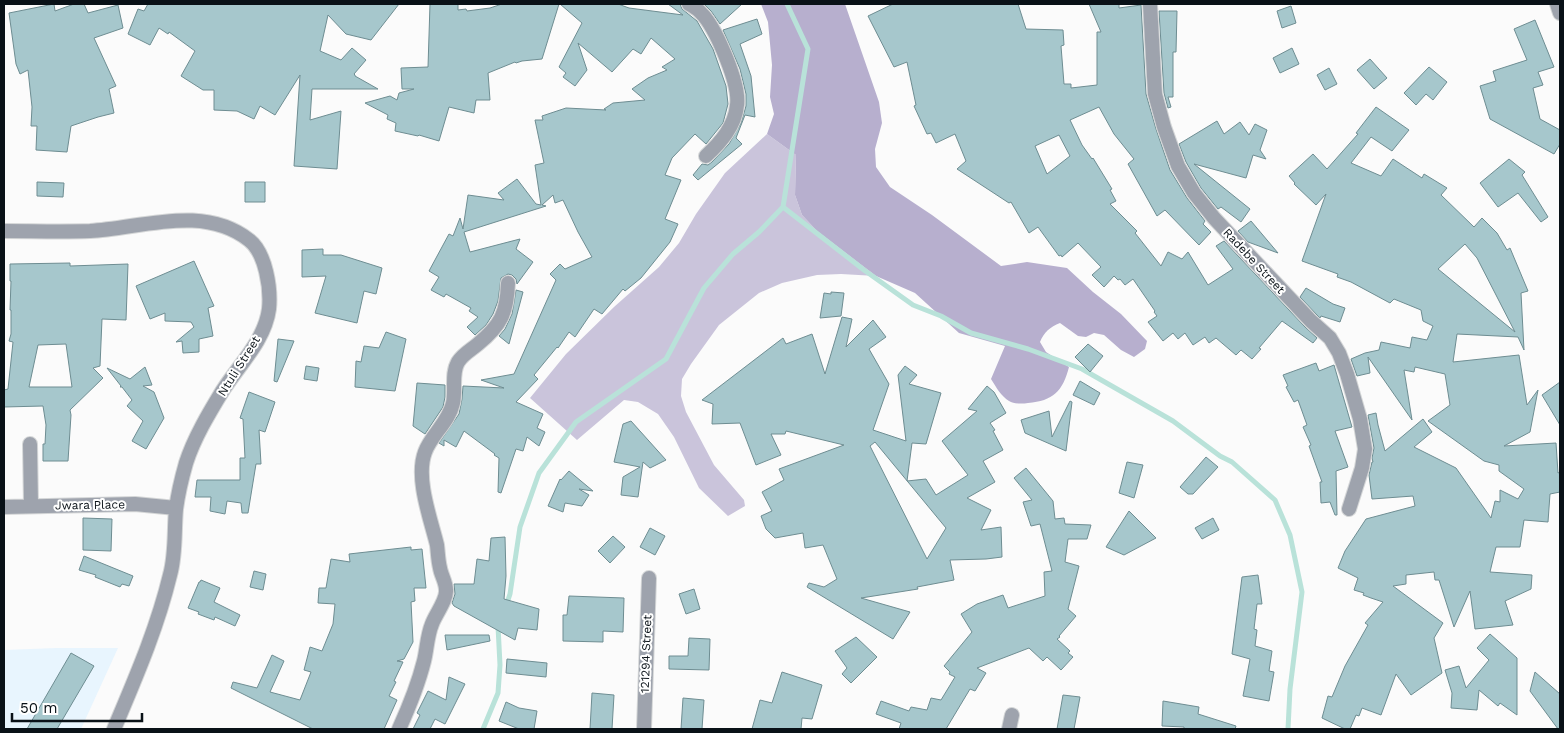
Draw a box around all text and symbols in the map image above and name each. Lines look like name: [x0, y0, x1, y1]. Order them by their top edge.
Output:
street label: Radebe Street: [1220, 226, 1288, 296]
street label: Ntuli Street: [215, 333, 263, 399]
street label: Jwara Place: [55, 497, 125, 513]
street label: 121294 Street: [638, 615, 654, 693]
scale bar: [12, 690, 142, 722]
text: 50 m: [20, 699, 57, 717]

